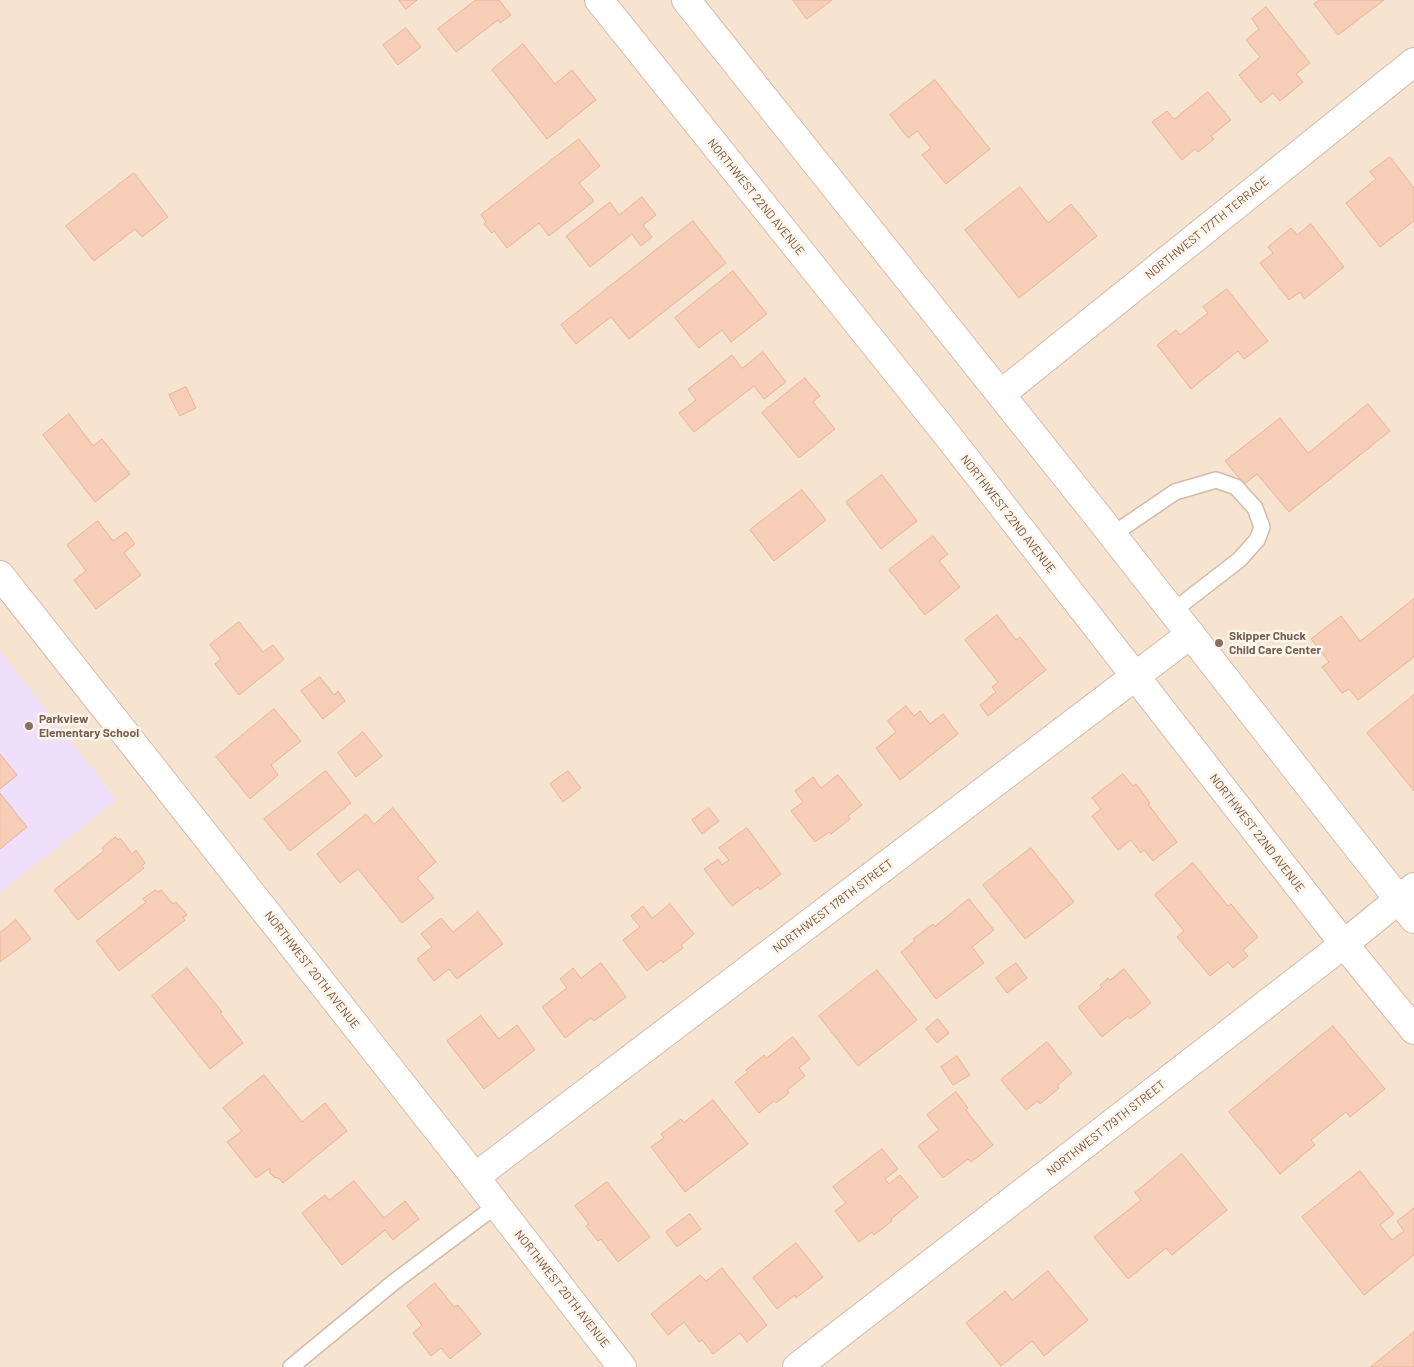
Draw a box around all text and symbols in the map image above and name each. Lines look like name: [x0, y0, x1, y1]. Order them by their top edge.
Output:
street label: NORTHWEST 22ND AVENUE: [705, 136, 807, 258]
street label: NORTHWEST 177TH TERRACE: [1142, 174, 1272, 282]
street label: NORTHWEST 22ND AVENUE: [957, 452, 1059, 576]
place label: Skipper Chuck Child Care Center: [1229, 629, 1321, 657]
marker: Skipper Chuck Child Care Center: [1213, 637, 1225, 649]
place label: Parkview Elementary School: [39, 712, 139, 740]
marker: Parkview Elementary School: [23, 720, 35, 732]
street label: NORTHWEST 22ND AVENUE: [1206, 771, 1308, 895]
street label: NORTHWEST 178TH STREET: [770, 856, 896, 956]
street label: NORTHWEST 20TH AVENUE: [262, 908, 362, 1032]
street label: NORTHWEST 179TH STREET: [1044, 1077, 1168, 1179]
street label: NORTHWEST 20TH AVENUE: [512, 1227, 612, 1351]

